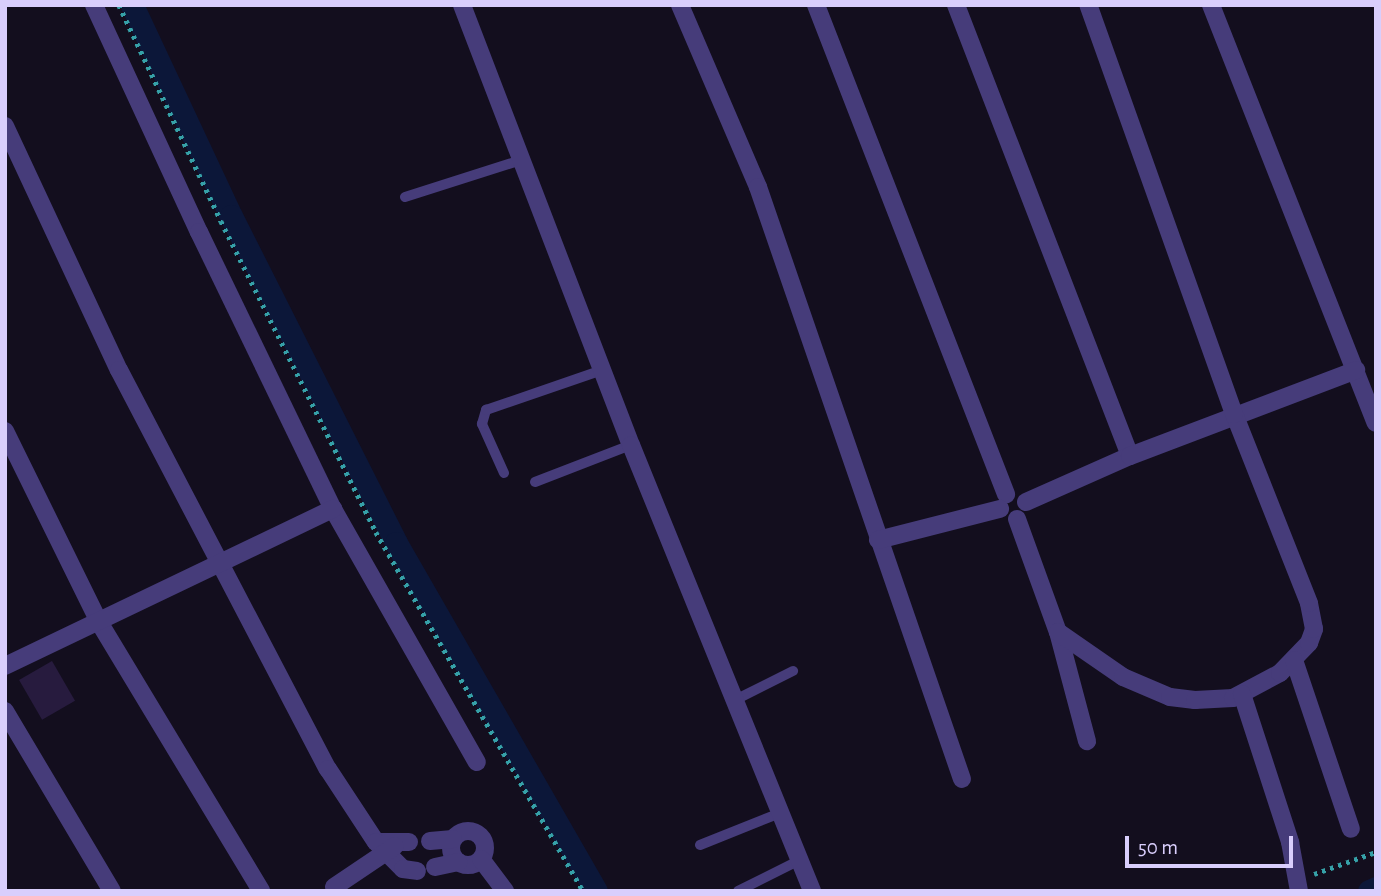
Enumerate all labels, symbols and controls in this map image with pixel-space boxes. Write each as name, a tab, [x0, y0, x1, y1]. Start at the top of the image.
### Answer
scale bar	[1129, 822, 1297, 866]
text: 50 m	[1138, 837, 1178, 858]

